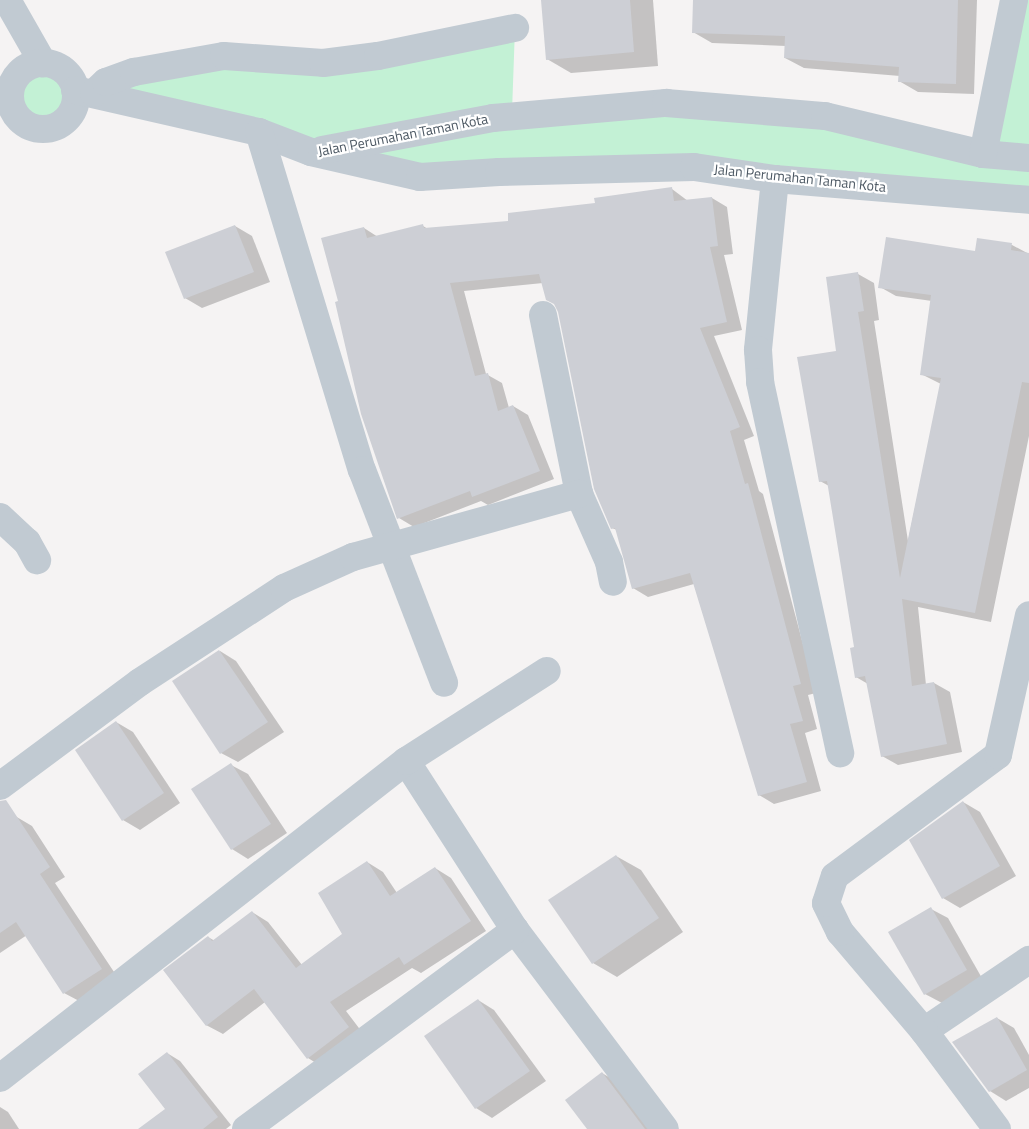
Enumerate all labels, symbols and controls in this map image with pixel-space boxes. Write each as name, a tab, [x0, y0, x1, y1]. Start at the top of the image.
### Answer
street label: Jalan Perumahan Taman Kota	[317, 110, 489, 160]
street label: Jalan Perumahan Taman Kota	[713, 161, 887, 195]

